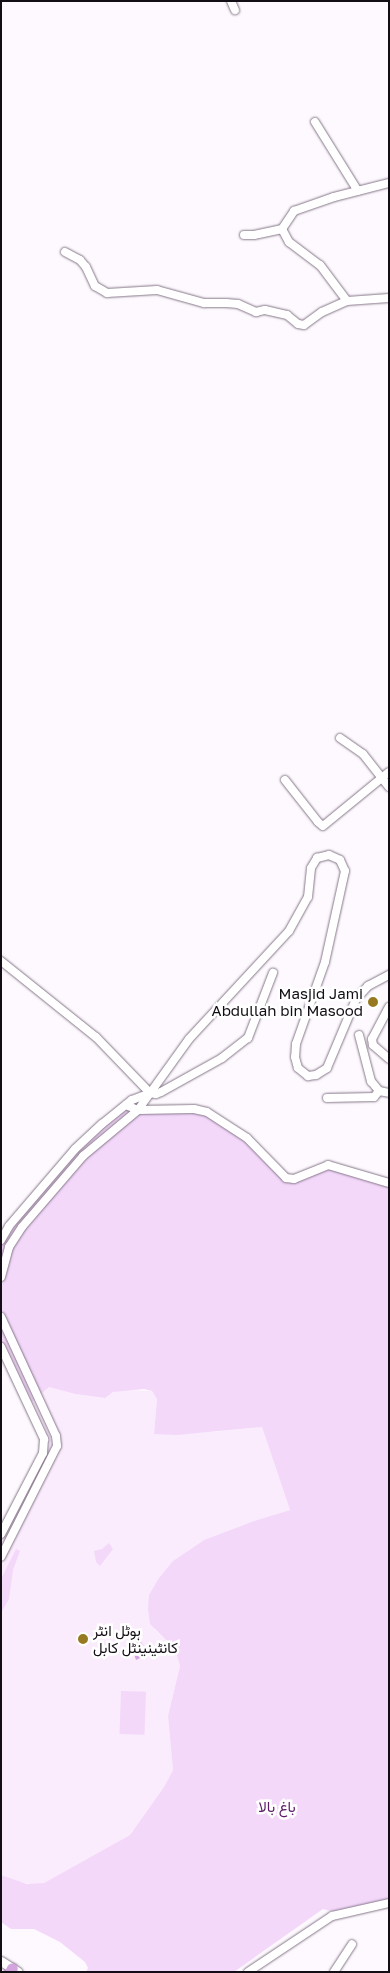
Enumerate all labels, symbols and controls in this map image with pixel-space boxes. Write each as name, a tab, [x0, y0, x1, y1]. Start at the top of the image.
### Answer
place label: Masjid Jami Abdullah bin Masood	[212, 984, 363, 1019]
marker: Masjid Jami Abdullah bin Masood	[367, 996, 379, 1008]
place label: ہوٹل انٹر کانٹینینٹل کابل	[93, 1621, 178, 1656]
marker: ہوٹل انٹر کانٹینینٹل کابل	[77, 1633, 89, 1645]
park label: باغ بالا	[258, 1798, 296, 1816]

